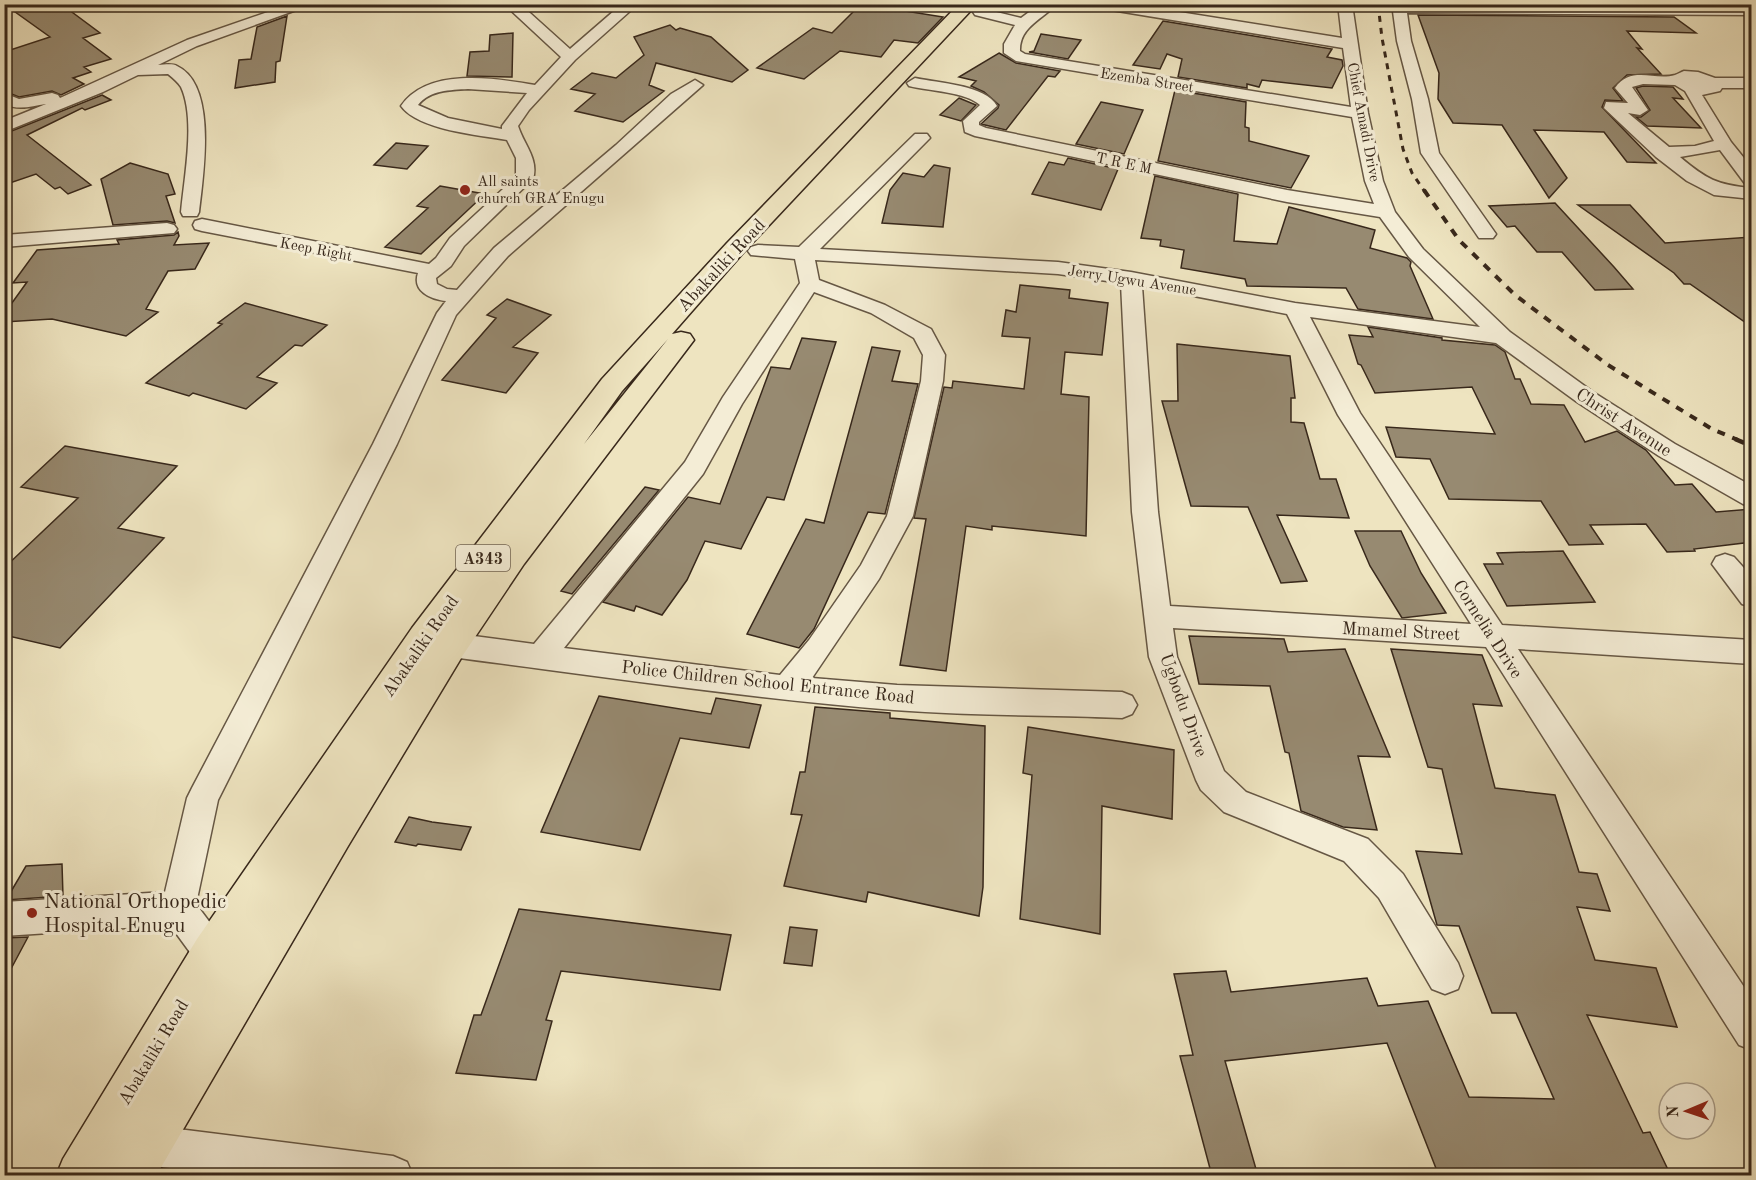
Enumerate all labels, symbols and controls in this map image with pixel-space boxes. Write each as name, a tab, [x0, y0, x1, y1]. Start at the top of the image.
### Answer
street label: Chief Amadi Drive	[1344, 61, 1381, 183]
street label: Ezemba Street	[1099, 67, 1195, 96]
street label: T R E M	[1094, 151, 1153, 178]
place label: All saints church GRA Enugu	[477, 175, 605, 207]
marker: All saints church GRA Enugu	[458, 183, 472, 197]
street label: Abakaliki Road	[675, 216, 769, 315]
street label: Keep Right	[278, 236, 353, 265]
street label: Jerry Ugwu Avenue	[1066, 264, 1197, 299]
street label: Christ Avenue	[1572, 385, 1675, 460]
road number: A343	[456, 545, 510, 571]
street label: Cornelia Drive	[1449, 577, 1526, 682]
street label: Abakaliki Road	[379, 593, 462, 701]
street label: Mmamel Street	[1341, 620, 1461, 644]
street label: Ugbodu Drive	[1156, 651, 1210, 759]
street label: Police Children School Entrance Road	[620, 659, 915, 707]
place label: National Orthopedic Hospital Enugu	[44, 892, 226, 937]
marker: National Orthopedic Hospital Enugu	[25, 906, 39, 920]
street label: Abakaliki Road	[115, 997, 192, 1108]
north arrow	[1657, 1081, 1717, 1141]
text: N	[1666, 1104, 1682, 1118]

